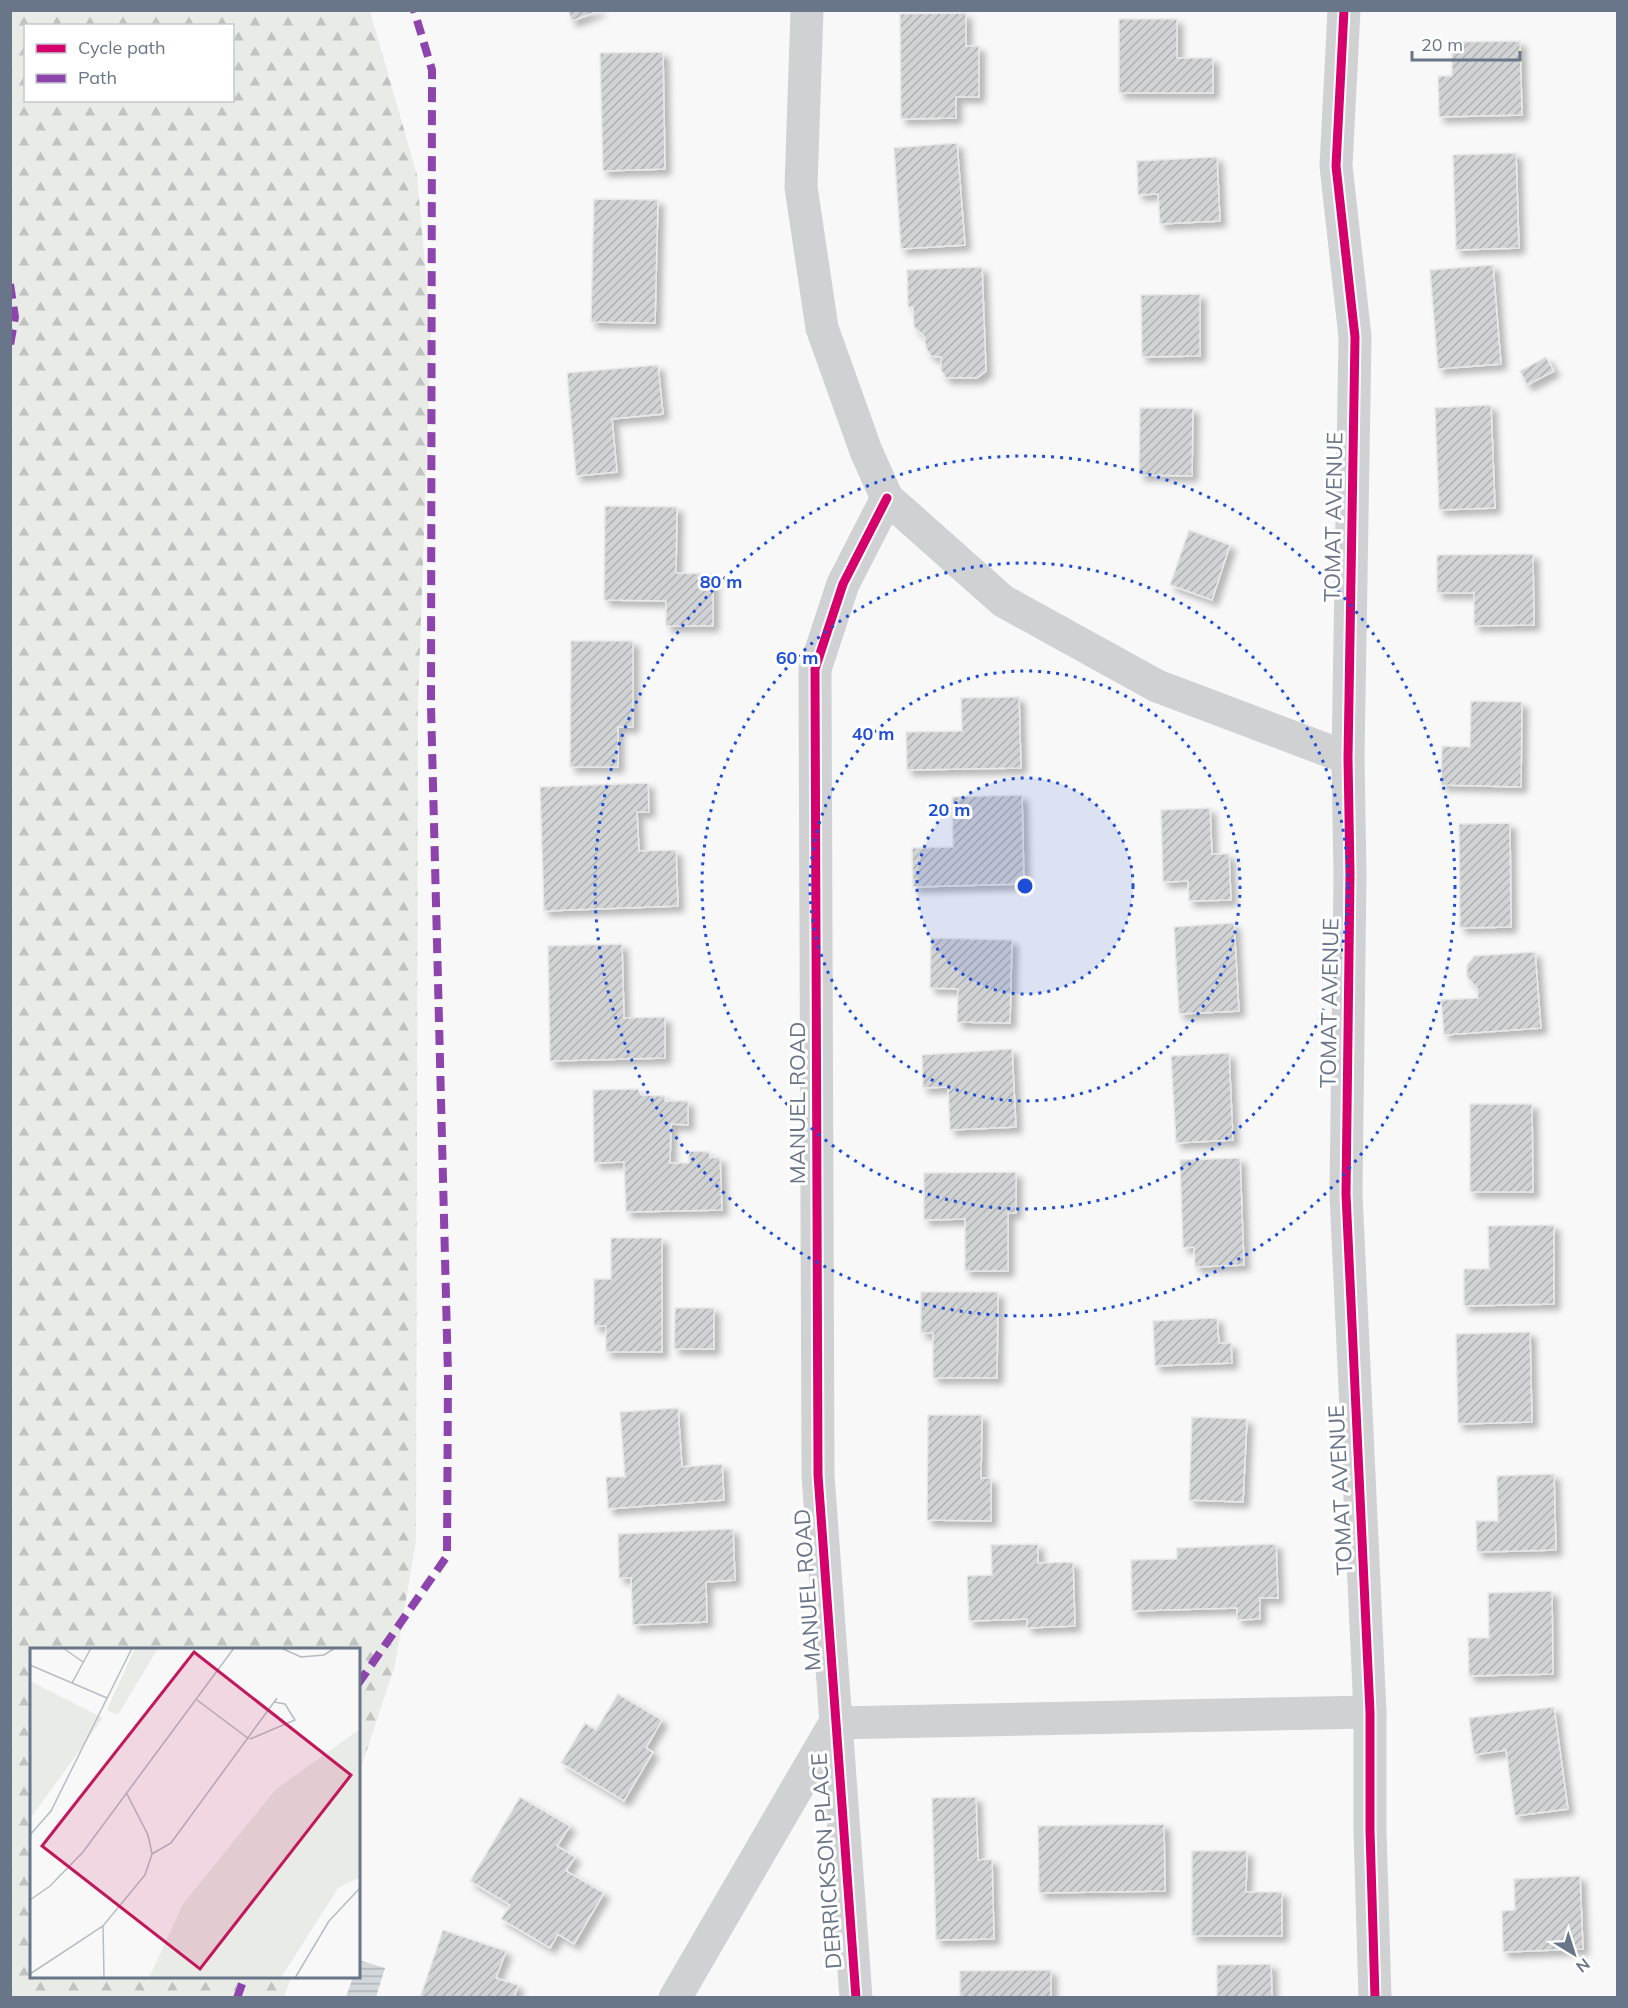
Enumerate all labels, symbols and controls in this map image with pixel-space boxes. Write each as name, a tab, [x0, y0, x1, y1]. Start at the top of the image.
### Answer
legend	[24, 24, 234, 102]
scale bar	[1412, 24, 1520, 62]
text: 20 m	[1421, 33, 1463, 56]
text: Cycle path	[78, 36, 165, 59]
text: Path	[78, 66, 117, 89]
street label: TOMAT AVENUE	[1318, 432, 1348, 602]
text: 80 m	[700, 570, 742, 593]
text: 60 m	[776, 646, 818, 669]
text: 40 m	[852, 722, 894, 745]
text: 20 m	[928, 798, 970, 821]
centre of rings	[1015, 876, 1035, 896]
street label: TOMAT AVENUE	[1314, 918, 1344, 1088]
street label: MANUEL ROAD	[783, 1022, 811, 1184]
street label: TOMAT AVENUE	[1322, 1404, 1358, 1576]
street label: MANUEL ROAD	[787, 1508, 827, 1672]
inset map	[30, 1648, 360, 1978]
street label: DERRICKSON PLACE	[804, 1752, 848, 1970]
north arrow	[1544, 1924, 1604, 1984]
text: N	[1572, 1954, 1594, 1977]

